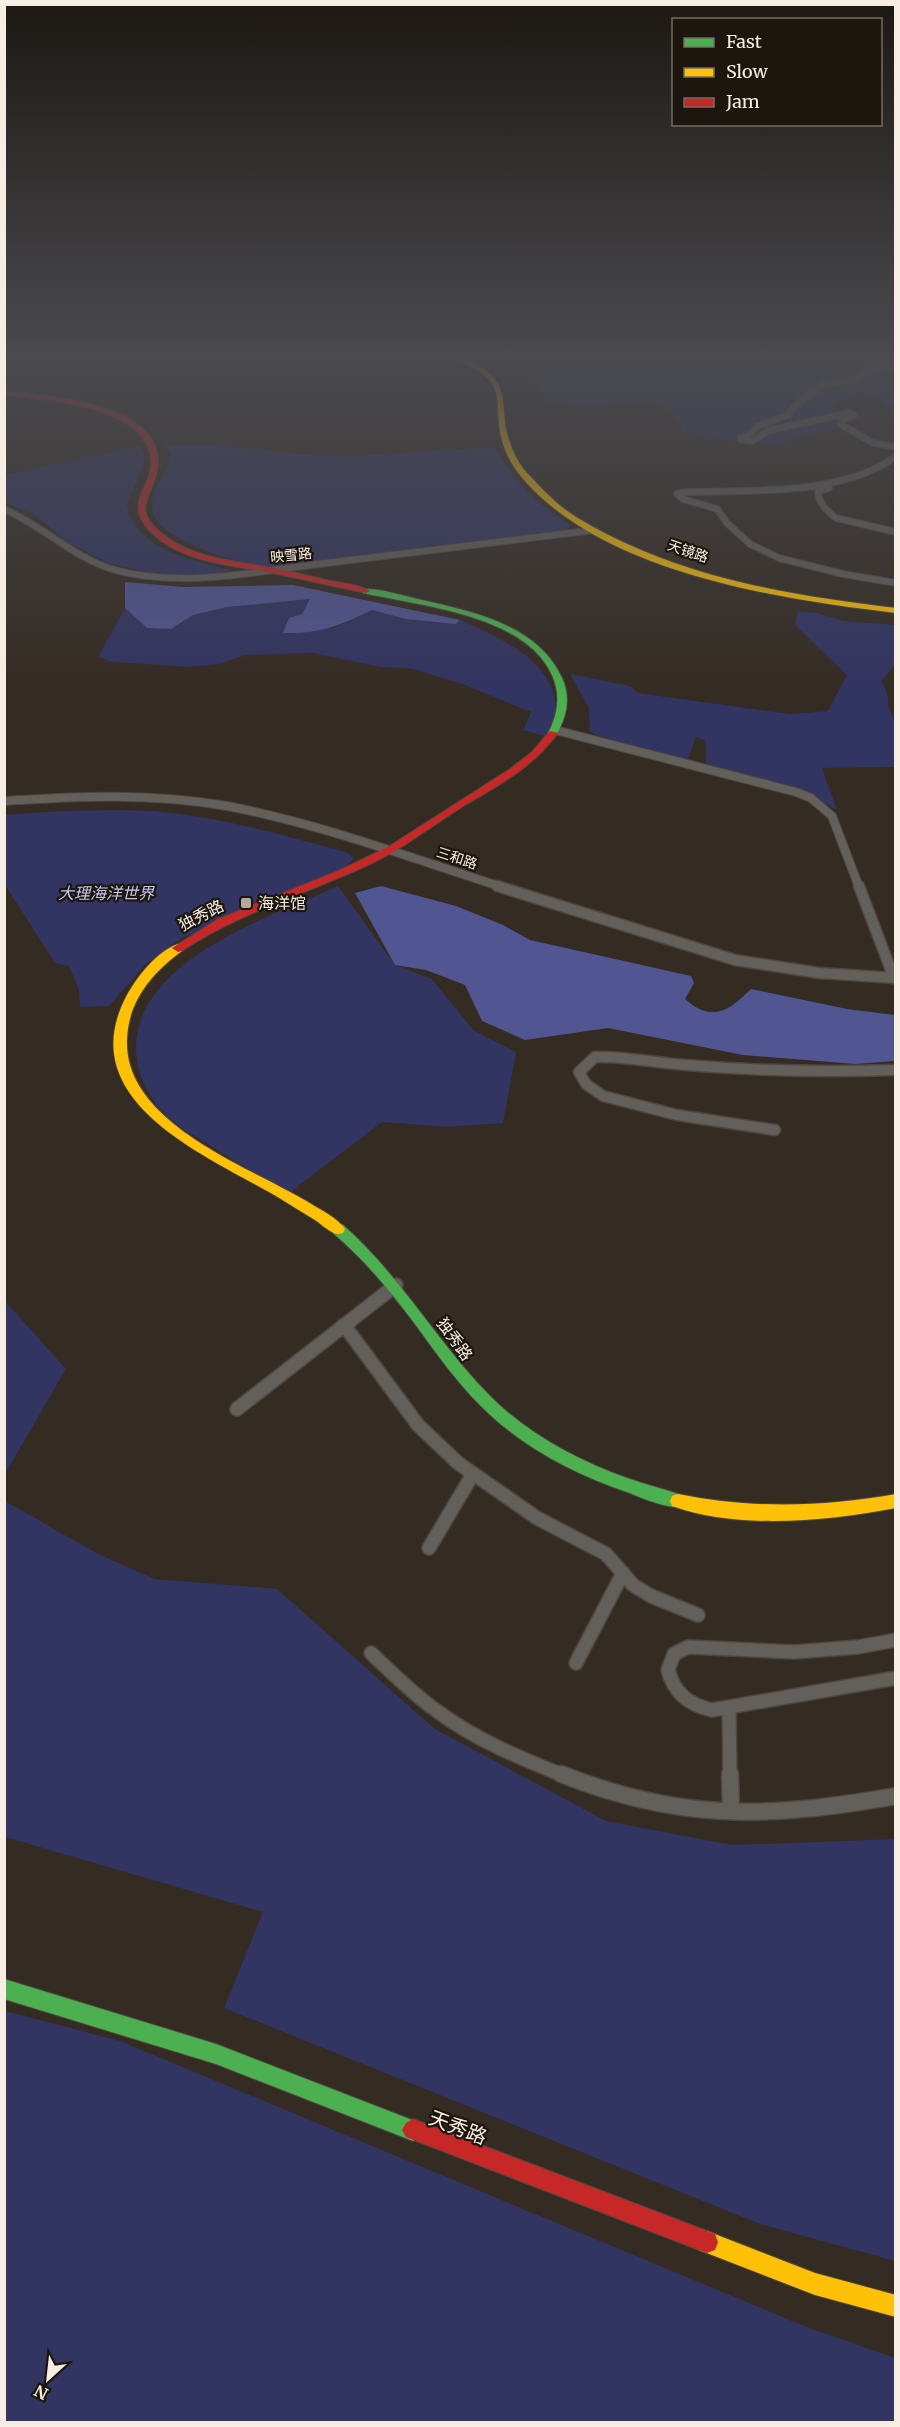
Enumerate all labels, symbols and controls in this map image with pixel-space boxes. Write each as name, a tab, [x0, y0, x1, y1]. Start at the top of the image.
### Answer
legend	[672, 18, 882, 126]
text: Fast	[726, 30, 762, 53]
text: Slow	[726, 60, 769, 83]
text: Jam	[725, 90, 760, 113]
street label: 天镜路	[665, 536, 711, 566]
street label: 映雪路	[269, 544, 313, 566]
street label: 三和路	[434, 843, 480, 873]
park label: 大理海洋世界	[58, 883, 155, 903]
place label: 海洋馆	[258, 893, 306, 913]
street label: 独秀路	[175, 895, 227, 935]
marker: 海洋馆	[239, 896, 253, 910]
street label: 独秀路	[433, 1314, 477, 1364]
street label: 天秀路	[426, 2105, 490, 2149]
north arrow	[18, 2349, 78, 2409]
text: N	[31, 2380, 51, 2404]

